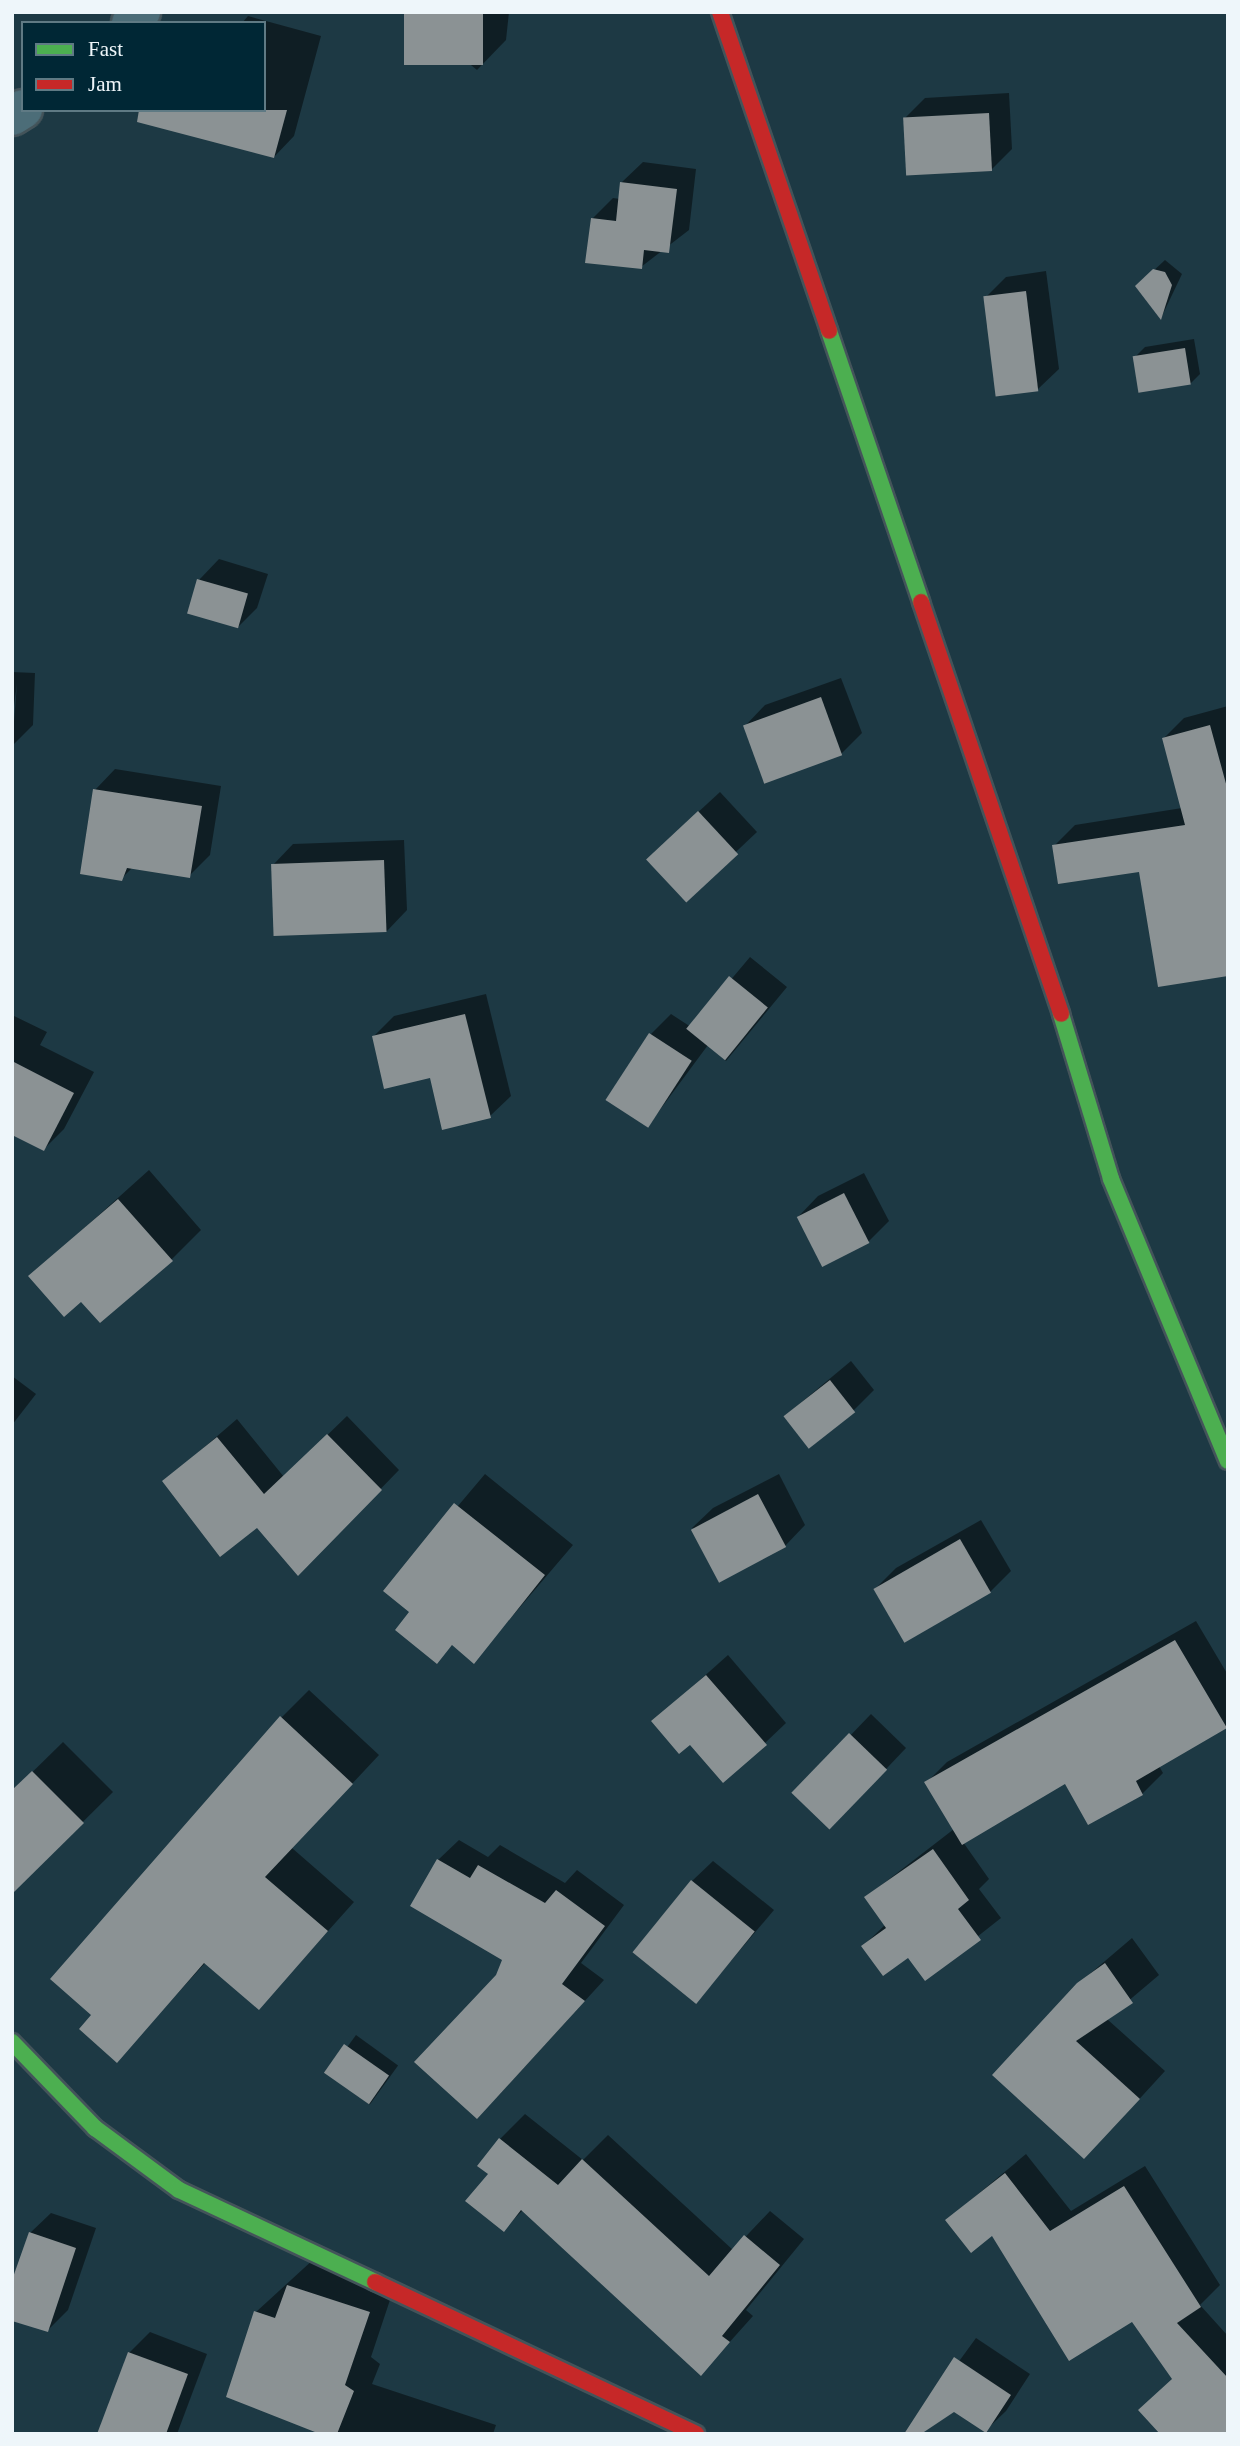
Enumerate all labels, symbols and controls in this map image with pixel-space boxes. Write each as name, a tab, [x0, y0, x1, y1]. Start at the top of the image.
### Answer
legend	[21, 21, 266, 112]
text: Fast	[88, 37, 123, 61]
text: Jam	[88, 72, 122, 96]

